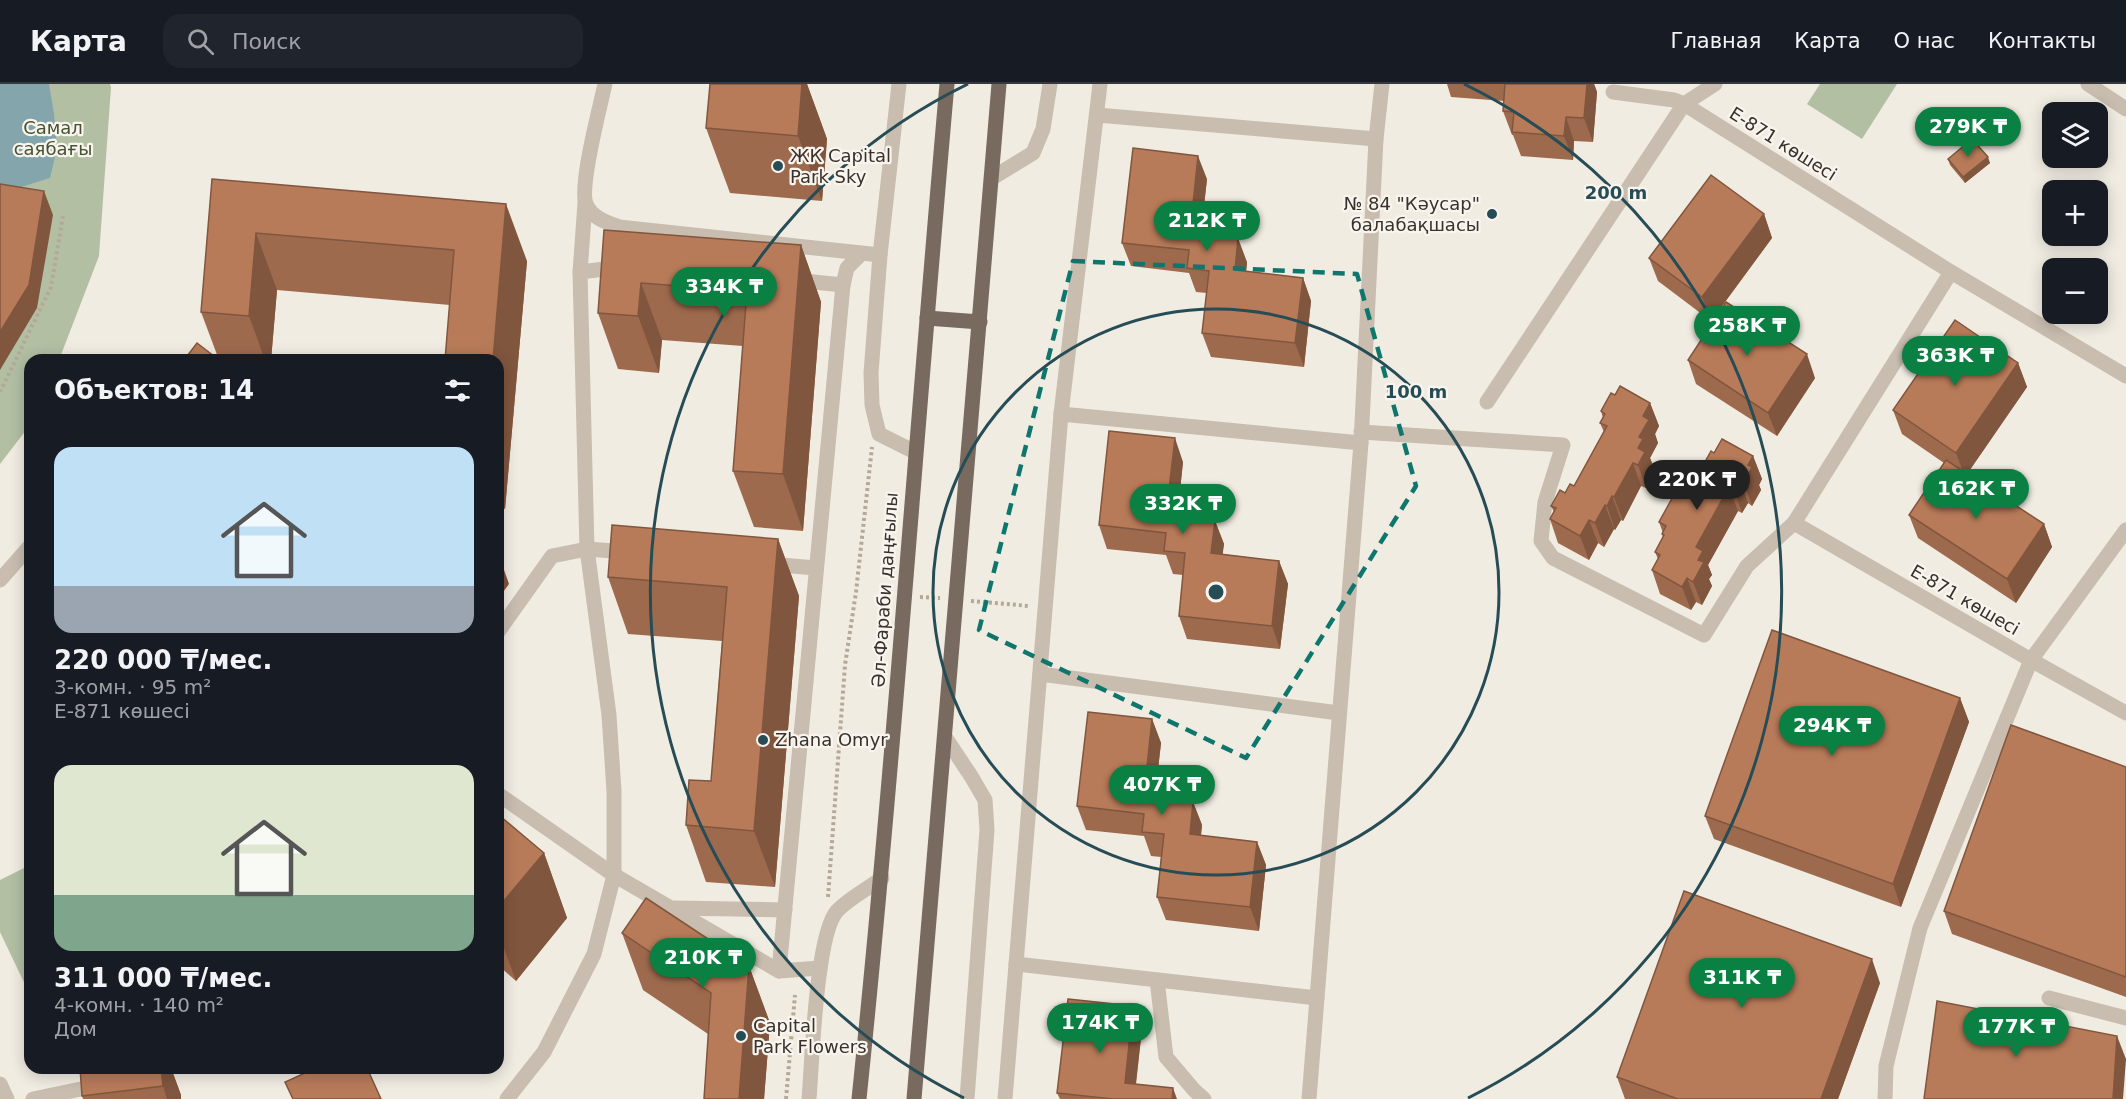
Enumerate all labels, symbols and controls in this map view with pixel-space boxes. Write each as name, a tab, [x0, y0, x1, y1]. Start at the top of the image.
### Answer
search box	[163, 14, 583, 68]
text: Карта	[30, 25, 127, 58]
icon: search	[184, 25, 217, 58]
text: Поиск	[232, 29, 302, 54]
text: Главная	[1671, 29, 1761, 53]
text: Карта	[1794, 29, 1861, 53]
text: О нас	[1894, 29, 1955, 53]
text: Контакты	[1988, 29, 2096, 53]
street label: Е-871 көшесі	[1726, 102, 1841, 185]
map controls	[2042, 102, 2108, 324]
button: layers	[2042, 102, 2108, 168]
pin: 279K ₸	[1919, 107, 2017, 158]
text: 279K ₸	[1929, 114, 2007, 138]
park label: Самал саябағы	[14, 117, 92, 159]
place label: ЖК Capital Park Sky	[790, 145, 891, 187]
marker: ЖК Capital Park Sky	[771, 159, 785, 173]
button: +	[2042, 180, 2108, 246]
text: 200 m	[1585, 182, 1647, 203]
place label: № 84 "Кәусар" балабақшасы	[1344, 193, 1480, 235]
pin: 212K ₸	[1158, 201, 1256, 252]
marker: № 84 "Кәусар" балабақшасы	[1485, 207, 1499, 221]
text: 212K ₸	[1168, 208, 1246, 232]
button: −	[2042, 258, 2108, 324]
pin: 334K ₸	[675, 267, 773, 318]
text: 334K ₸	[685, 274, 763, 298]
pin: 258K ₸	[1698, 306, 1796, 357]
text: 258K ₸	[1708, 313, 1786, 337]
pin: 363K ₸	[1906, 336, 2004, 387]
text: 363K ₸	[1916, 343, 1994, 367]
icon: filters	[441, 374, 474, 407]
text: Объектов: 14	[54, 375, 254, 405]
text: 100 m	[1385, 381, 1447, 402]
pin: 220K ₸	[1648, 460, 1746, 511]
text: 220K ₸	[1658, 467, 1736, 491]
pin: 162K ₸	[1927, 469, 2025, 520]
text: 162K ₸	[1937, 476, 2015, 500]
pin: 332K ₸	[1134, 484, 1232, 535]
icon: home	[210, 486, 318, 594]
text: 332K ₸	[1144, 491, 1222, 515]
street label: Әл-Фараби даңғылы	[867, 492, 902, 688]
street label: Е-871 көшесі	[1907, 560, 2023, 639]
centre of rings	[1206, 582, 1226, 602]
text: 220 000 ₸/мес.	[54, 645, 272, 675]
text: 3-комн. · 95 m²	[54, 675, 211, 699]
text: Е-871 көшесі	[54, 699, 190, 723]
pin: 294K ₸	[1783, 706, 1881, 757]
text: 294K ₸	[1793, 713, 1871, 737]
place label: Zhana Omyr	[775, 729, 888, 750]
marker: Zhana Omyr	[756, 733, 770, 747]
pin: 407K ₸	[1113, 765, 1211, 816]
text: 407K ₸	[1123, 772, 1201, 796]
icon: home	[210, 804, 318, 912]
pin: 210K ₸	[654, 938, 752, 989]
text: 210K ₸	[664, 945, 742, 969]
pin: 311K ₸	[1693, 958, 1791, 1009]
text: 311 000 ₸/мес.	[54, 963, 272, 993]
text: 311K ₸	[1703, 965, 1781, 989]
text: 4-комн. · 140 m²	[54, 993, 224, 1017]
pin: 174K ₸	[1051, 1003, 1149, 1054]
pin: 177K ₸	[1967, 1007, 2065, 1058]
text: 174K ₸	[1061, 1010, 1139, 1034]
text: 177K ₸	[1977, 1014, 2055, 1038]
place label: Capital Park Flowers	[753, 1015, 867, 1057]
text: Дом	[54, 1017, 97, 1041]
marker: Capital Park Flowers	[734, 1029, 748, 1043]

